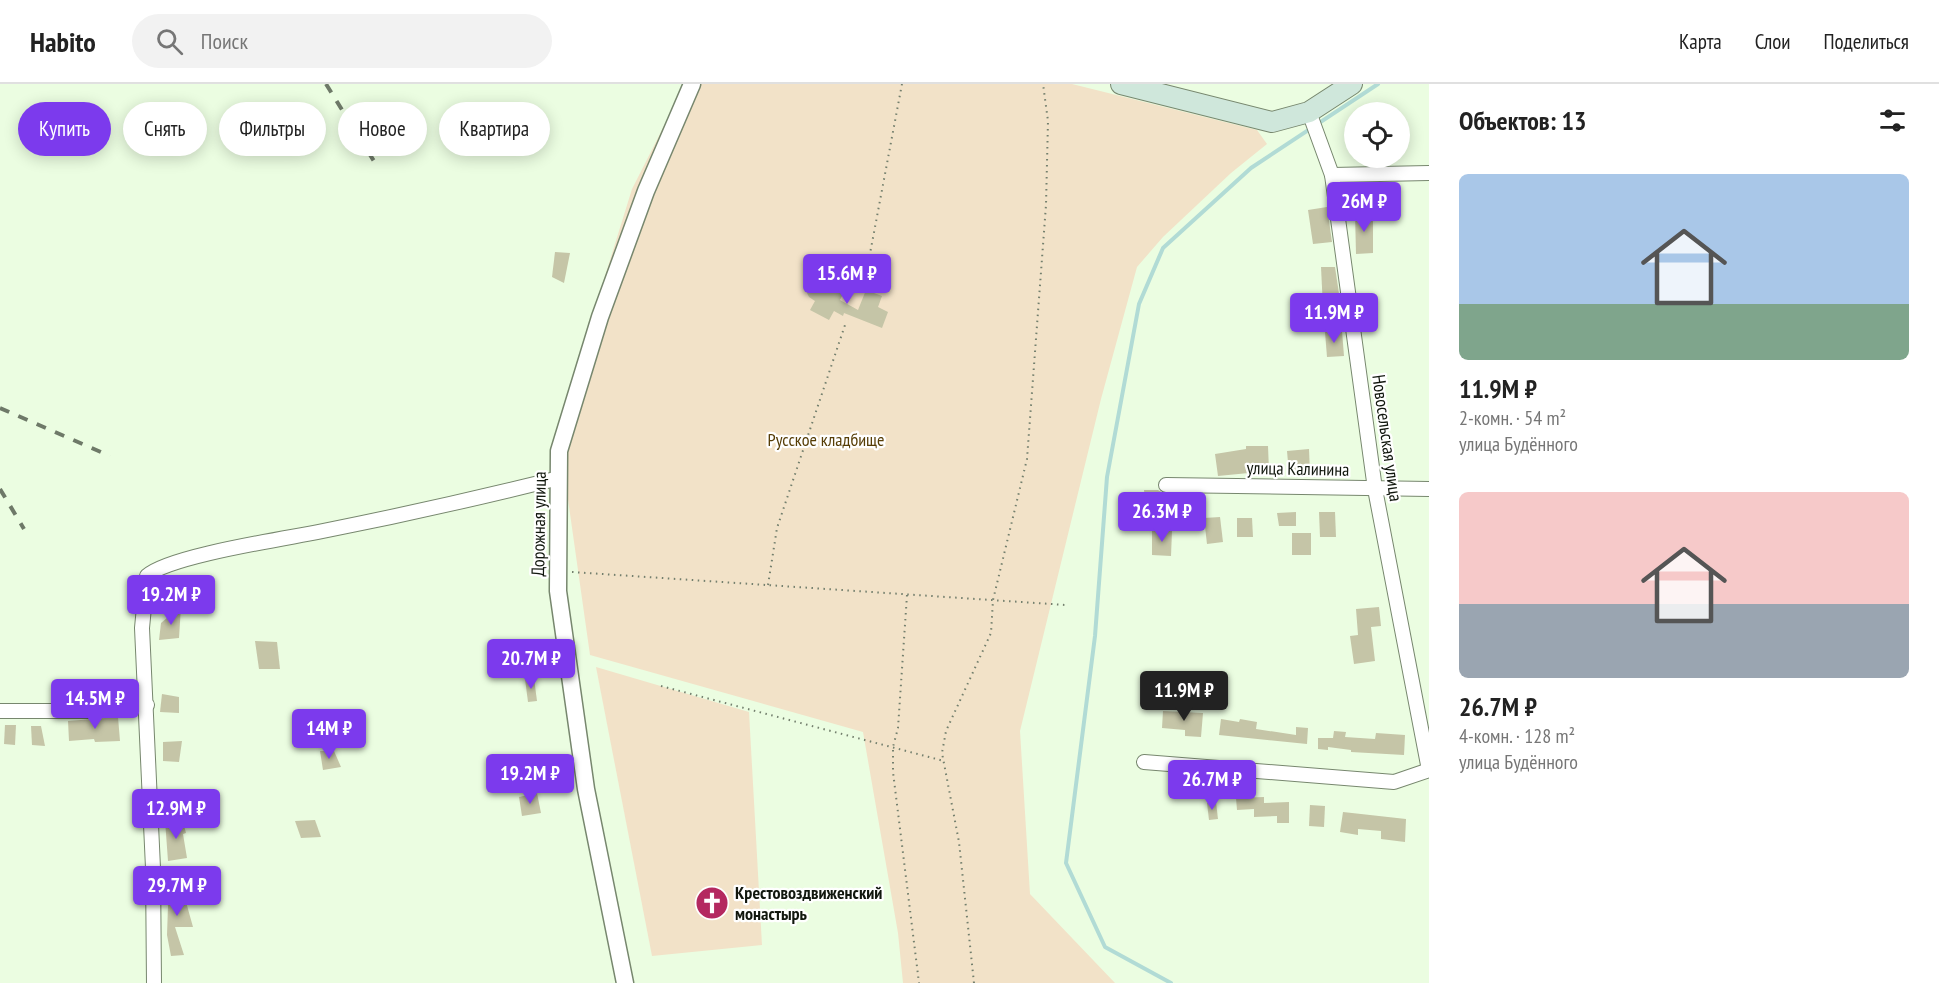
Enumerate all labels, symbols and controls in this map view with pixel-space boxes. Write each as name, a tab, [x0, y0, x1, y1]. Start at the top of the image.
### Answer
search box	[132, 14, 552, 68]
text: Habito	[30, 23, 96, 60]
icon: search	[153, 25, 186, 58]
text: Поиск	[201, 27, 248, 55]
text: Карта	[1679, 28, 1722, 55]
text: Слои	[1755, 28, 1790, 55]
text: Поделиться	[1823, 28, 1909, 55]
chip: Купить	[18, 102, 111, 156]
chip: Снять	[123, 102, 207, 156]
chip: Фильтры	[219, 102, 326, 156]
chip: Новое	[338, 102, 427, 156]
chip: Квартира	[439, 102, 550, 156]
map controls	[1344, 102, 1410, 168]
button: locate	[1344, 102, 1410, 168]
text: Объектов: 13	[1459, 104, 1586, 137]
icon: filters	[1876, 104, 1909, 137]
pin: 26M ₽	[1322, 182, 1406, 233]
text: 26M ₽	[1341, 188, 1387, 214]
icon: home	[1630, 213, 1738, 321]
pin: 15.6M ₽	[792, 254, 902, 305]
text: 15.6M ₽	[817, 260, 877, 286]
pin: 11.9M ₽	[1279, 293, 1389, 344]
text: 11.9M ₽	[1304, 299, 1364, 325]
text: 11.9M ₽	[1459, 372, 1537, 405]
street label: Новосельская улица	[1367, 373, 1408, 503]
text: 2-комн. · 54 m²	[1459, 405, 1566, 431]
park label: Русское кладбище	[768, 428, 884, 451]
text: улица Будённого	[1459, 431, 1578, 457]
street label: улица Калинина	[1246, 456, 1350, 481]
street label: Дорожная улица	[526, 471, 551, 577]
pin: 26.3M ₽	[1107, 492, 1217, 543]
text: 26.3M ₽	[1132, 498, 1192, 524]
icon: home	[1630, 531, 1738, 639]
pin: 19.2M ₽	[116, 575, 226, 626]
text: 19.2M ₽	[141, 581, 201, 607]
pin: 20.7M ₽	[476, 639, 586, 690]
text: 20.7M ₽	[501, 645, 561, 671]
pin: 11.9M ₽	[1129, 671, 1239, 722]
text: 11.9M ₽	[1154, 677, 1214, 703]
pin: 14.5M ₽	[40, 679, 150, 730]
text: 14.5M ₽	[65, 685, 125, 711]
text: 26.7M ₽	[1459, 690, 1537, 723]
pin: 14M ₽	[287, 709, 371, 760]
text: 14M ₽	[306, 715, 352, 741]
text: 4-комн. · 128 m²	[1459, 723, 1575, 749]
text: улица Будённого	[1459, 749, 1578, 775]
pin: 19.2M ₽	[475, 754, 585, 805]
text: 19.2M ₽	[500, 760, 560, 786]
pin: 26.7M ₽	[1157, 760, 1267, 811]
text: 26.7M ₽	[1182, 766, 1242, 792]
pin: 12.9M ₽	[121, 789, 231, 840]
text: 12.9M ₽	[146, 795, 206, 821]
pin: 29.7M ₽	[122, 866, 232, 917]
text: 29.7M ₽	[147, 872, 207, 898]
place label: Крестовоздвиженский монастырь	[735, 881, 882, 925]
church icon: Крестовоздвиженский монастырь	[694, 885, 730, 921]

